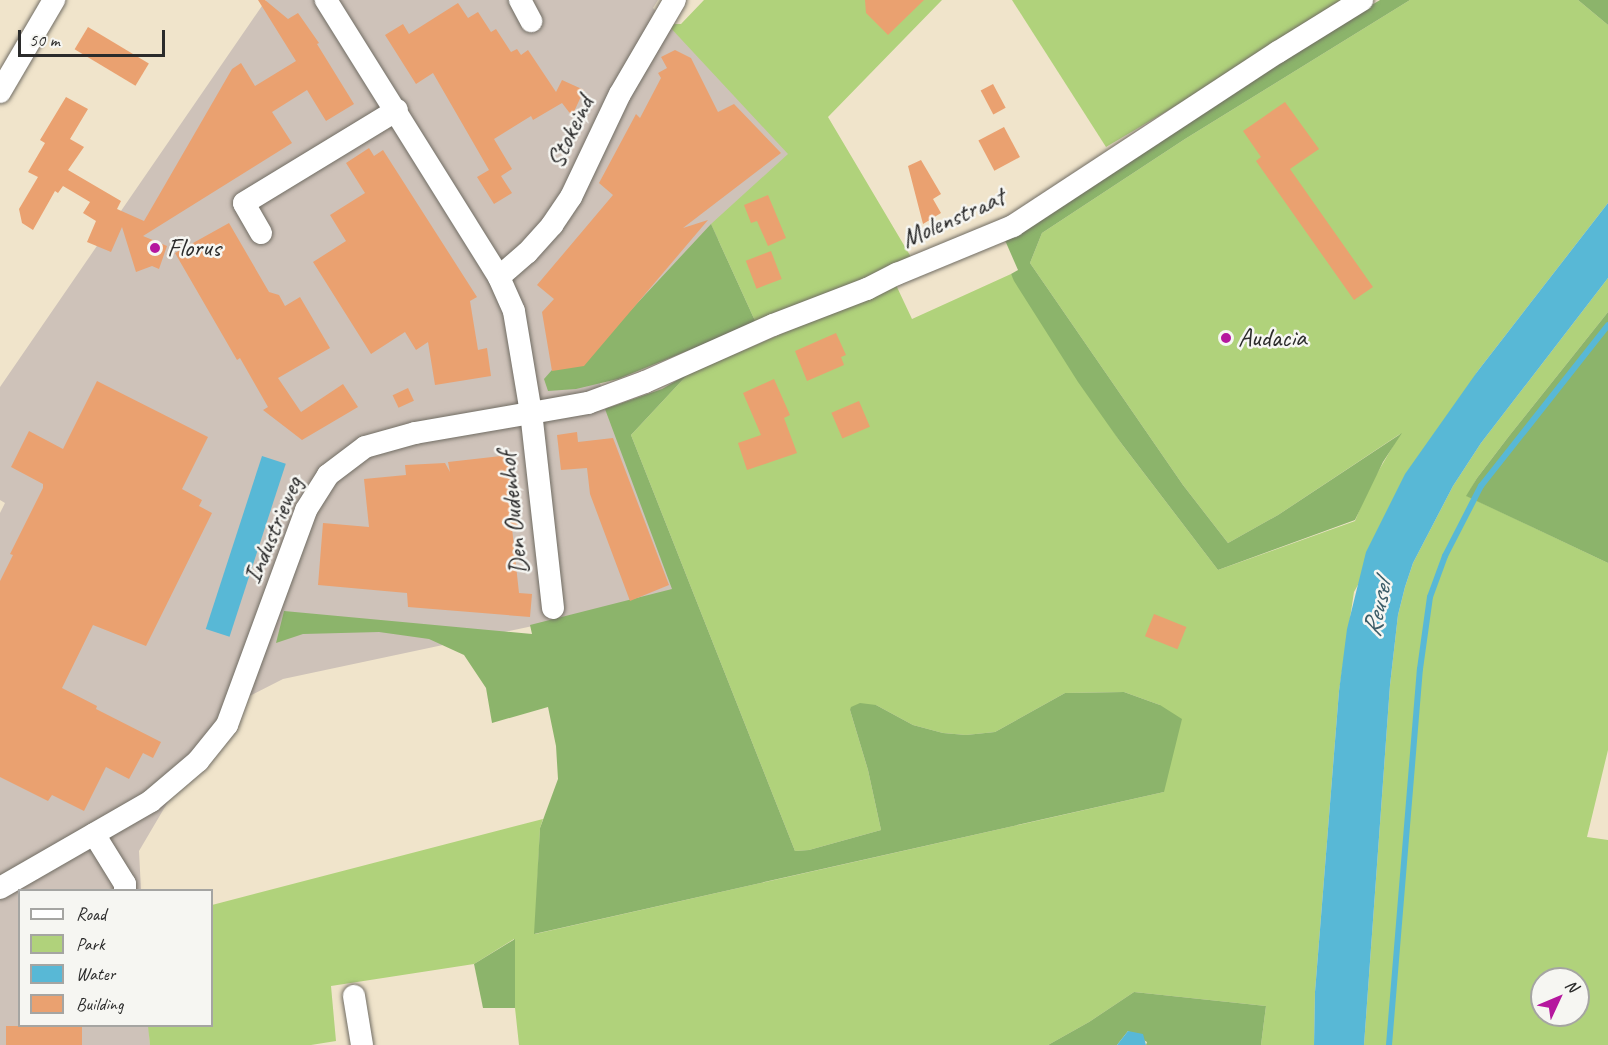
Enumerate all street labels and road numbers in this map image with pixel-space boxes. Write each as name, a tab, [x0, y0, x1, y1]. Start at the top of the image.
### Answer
street label: Stokeind	[539, 91, 601, 173]
street label: Molenstraat	[896, 181, 1010, 255]
street label: Den Oudenhof	[491, 450, 535, 576]
street label: Industrieweg	[237, 472, 309, 588]

